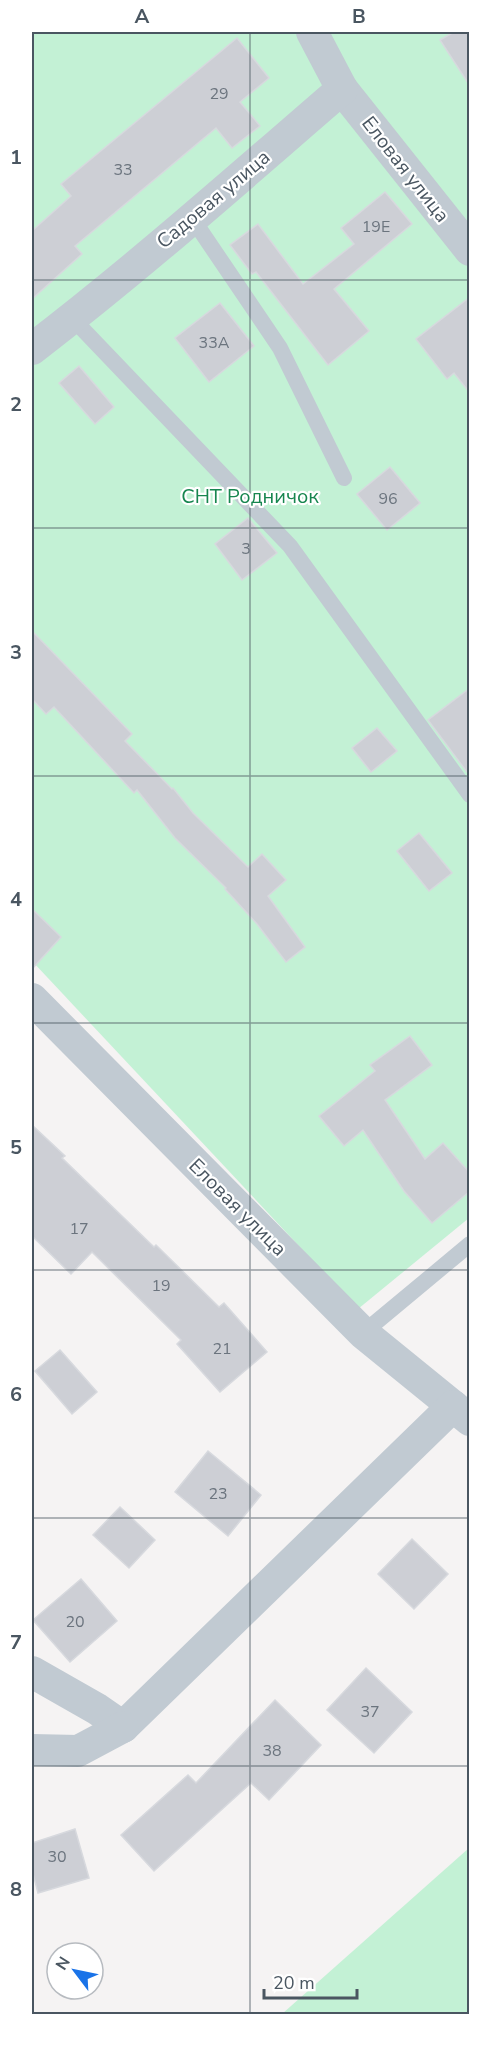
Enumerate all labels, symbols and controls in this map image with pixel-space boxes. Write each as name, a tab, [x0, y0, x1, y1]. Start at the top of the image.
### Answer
text: A	[135, 3, 150, 30]
text: B	[352, 3, 366, 30]
house number: 29	[209, 83, 229, 105]
street label: Еловая улица	[356, 111, 456, 228]
text: 1	[10, 144, 22, 171]
street label: Садовая улица	[151, 144, 276, 255]
house number: 33	[113, 159, 133, 181]
house number: 19Е	[362, 216, 390, 238]
house number: 33А	[199, 332, 230, 354]
text: 2	[10, 391, 22, 418]
park label: СНТ Родничок	[181, 483, 319, 510]
house number: 96	[378, 488, 398, 510]
house number: 3	[241, 538, 251, 560]
text: 3	[10, 639, 22, 666]
text: 4	[10, 886, 22, 913]
text: 5	[10, 1134, 22, 1161]
street label: Еловая улица	[183, 1153, 292, 1262]
house number: 17	[69, 1218, 89, 1240]
house number: 19	[151, 1275, 171, 1297]
house number: 21	[212, 1338, 232, 1360]
text: 6	[10, 1381, 22, 1408]
house number: 23	[208, 1483, 228, 1505]
house number: 20	[65, 1611, 85, 1633]
text: 7	[10, 1629, 22, 1656]
house number: 37	[360, 1701, 380, 1723]
house number: 38	[262, 1740, 282, 1762]
house number: 30	[47, 1846, 67, 1868]
text: 8	[10, 1876, 22, 1903]
north arrow	[45, 1941, 105, 2001]
text: N	[51, 1953, 76, 1974]
scale bar	[264, 1962, 357, 2000]
text: 20 m	[273, 1971, 315, 1995]

